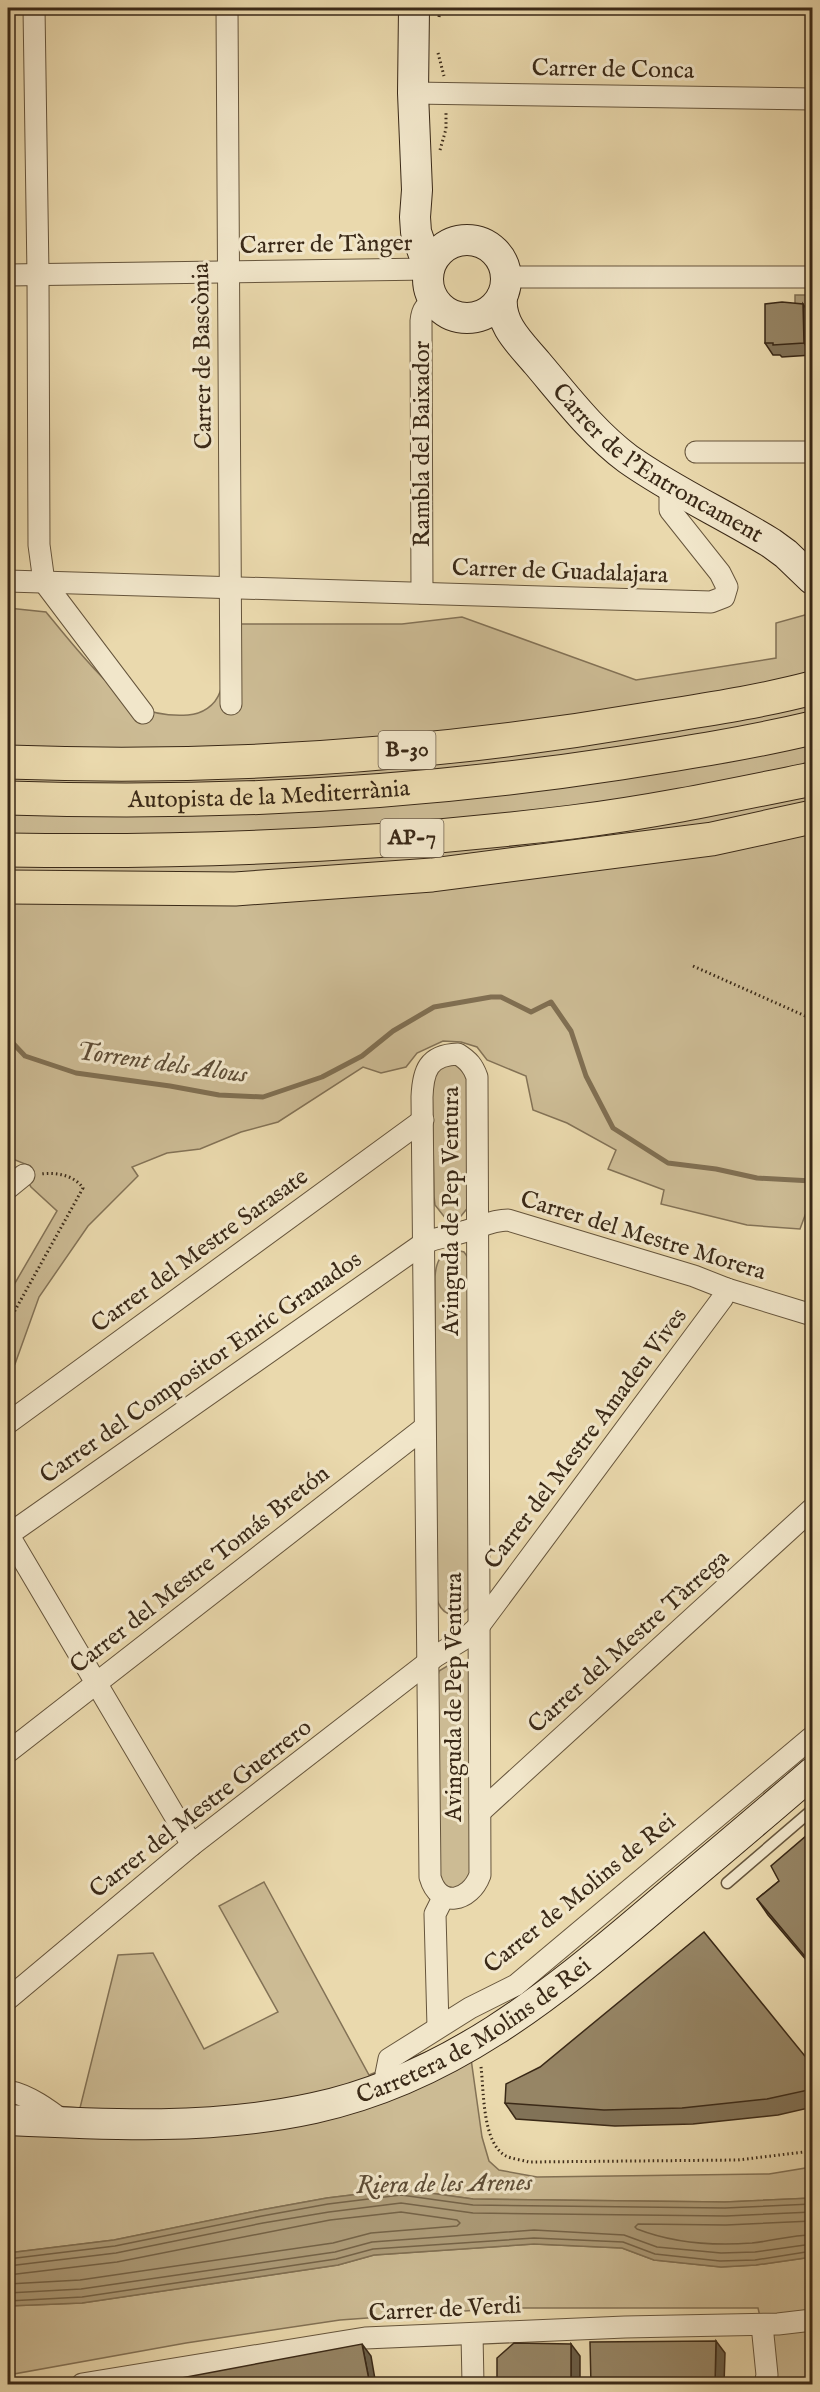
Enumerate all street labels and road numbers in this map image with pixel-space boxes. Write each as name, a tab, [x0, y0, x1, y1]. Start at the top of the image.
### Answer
street label: Carrer de Conca	[531, 53, 695, 87]
street label: Carrer de Tànger	[239, 228, 413, 262]
street label: Carrer de Bascònia	[186, 262, 220, 450]
street label: Rambla del Baixador	[407, 340, 438, 547]
street label: Carrer de l'Entroncament	[545, 377, 769, 550]
street label: Carrer de Guadalajara	[451, 553, 669, 591]
road number: B-30	[378, 731, 436, 769]
street label: Autopista de la Mediterrània	[127, 773, 412, 816]
road number: AP-7	[380, 819, 444, 857]
street label: Avinguda de Pep Ventura	[436, 1086, 467, 1337]
street label: Carrer del Mestre Sarasate	[85, 1162, 315, 1340]
street label: Carrer del Mestre Morera	[516, 1184, 770, 1288]
street label: Carrer del Compositor Enric Granados	[34, 1245, 368, 1491]
street label: Carrer del Mestre Amadeu Vives	[477, 1302, 695, 1576]
street label: Carrer del Mestre Tomás Bretón	[64, 1459, 336, 1681]
street label: Carrer del Mestre Tàrrega	[522, 1543, 737, 1741]
street label: Avinguda de Pep Ventura	[439, 1572, 470, 1823]
street label: Carrer del Mestre Guerrero	[84, 1712, 319, 1906]
street label: Carrer de Molins de Rei	[478, 1807, 682, 1981]
street label: Carretera de Molins de Rei	[352, 1951, 597, 2111]
street label: Carrer de Verdi	[368, 2291, 522, 2329]

